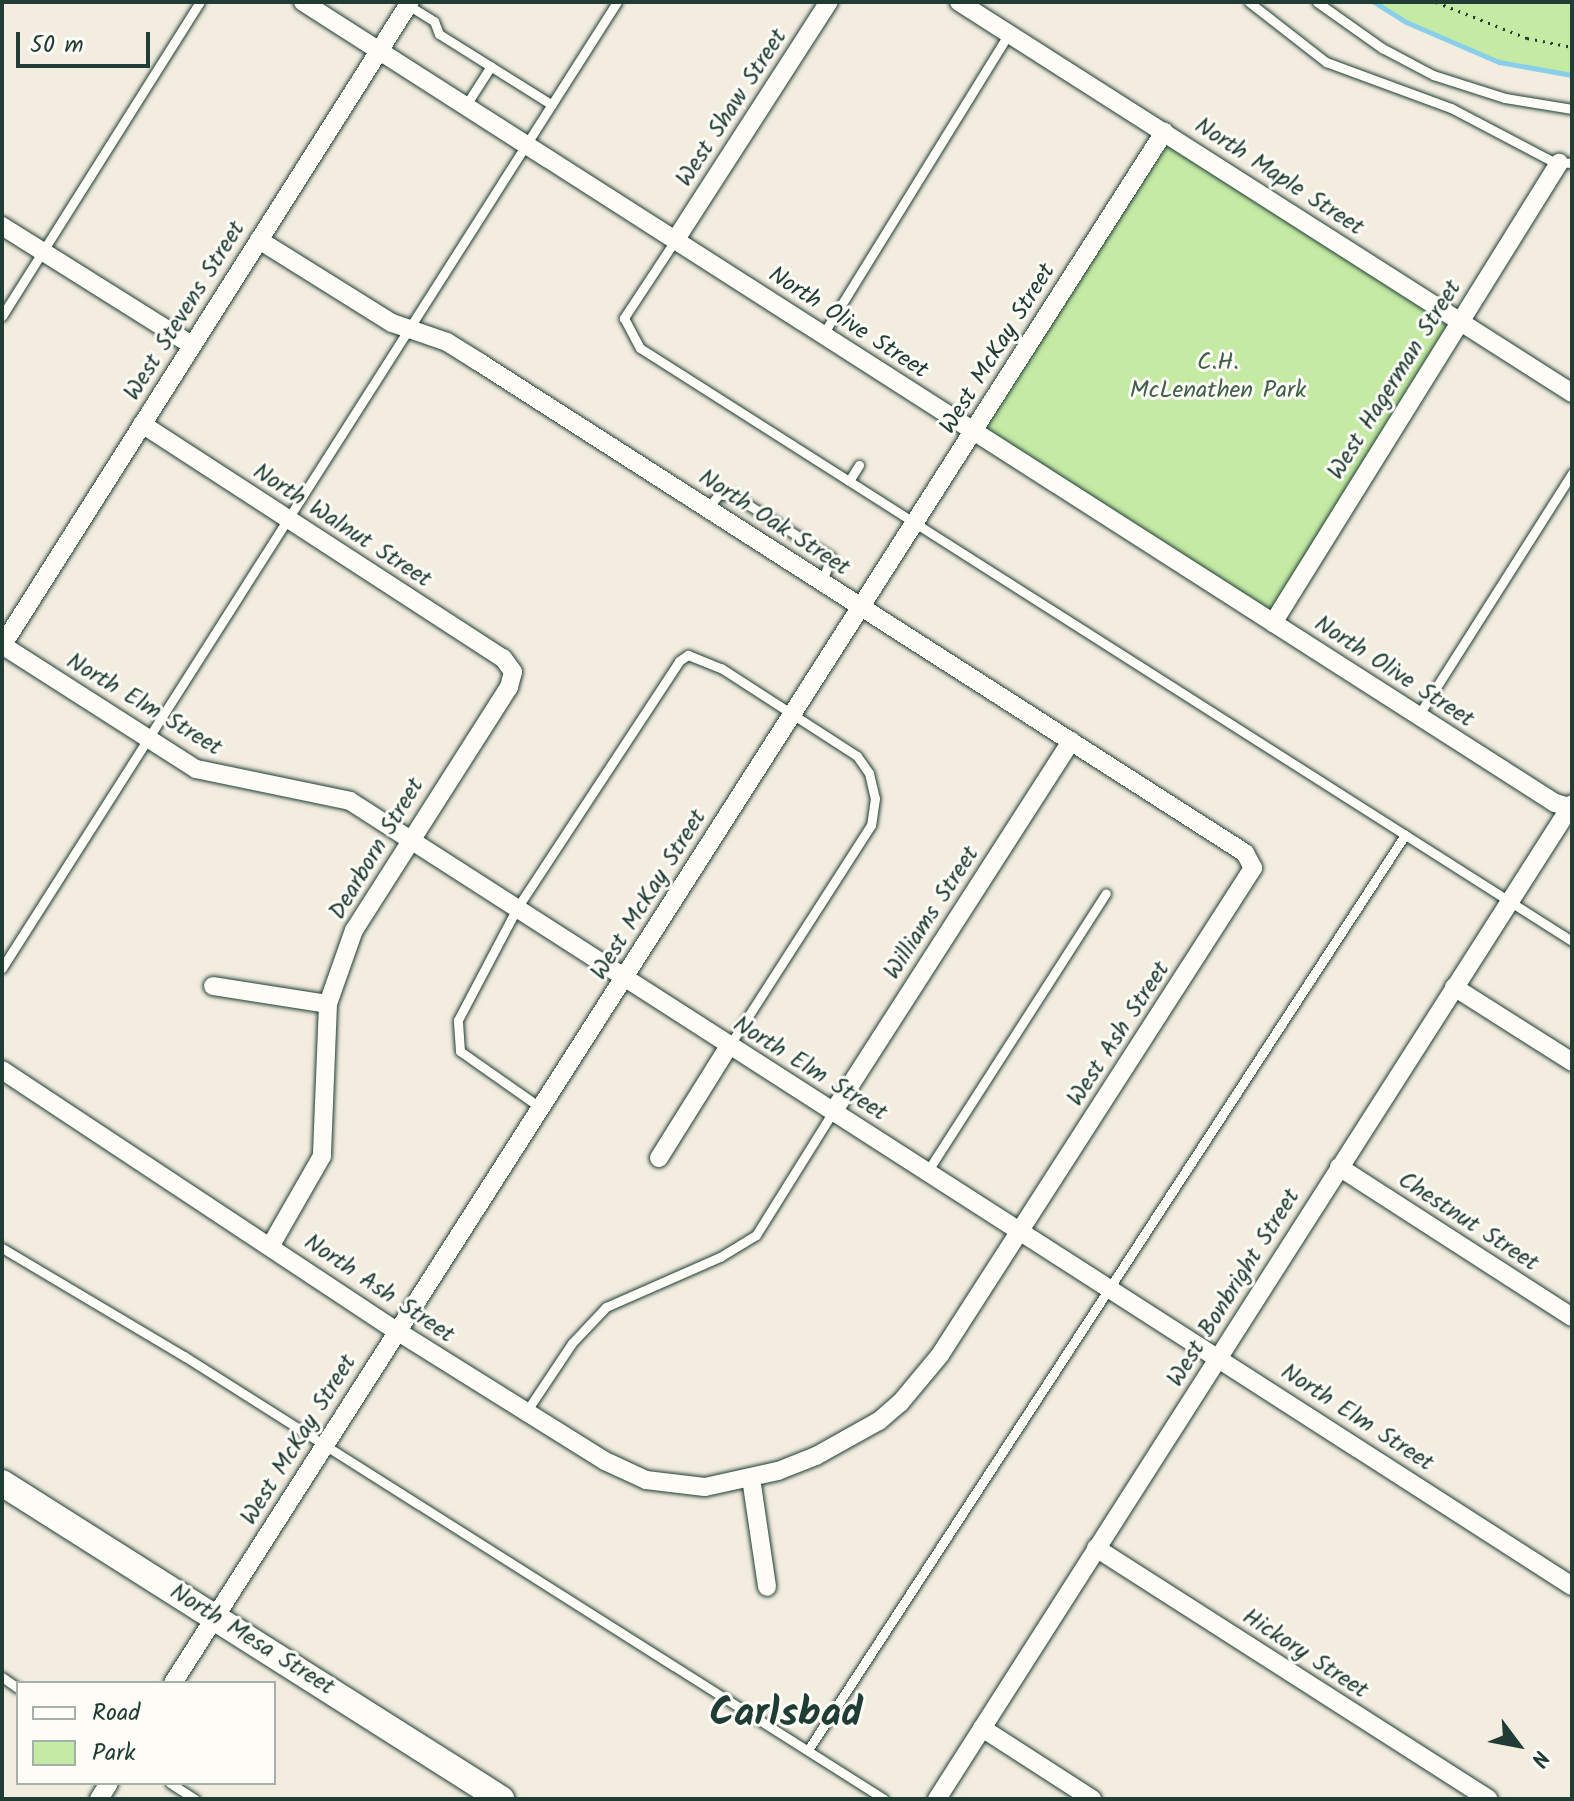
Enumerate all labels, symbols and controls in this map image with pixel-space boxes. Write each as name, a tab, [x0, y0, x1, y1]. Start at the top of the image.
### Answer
scale bar	[20, 16, 154, 66]
street label: West Shaw Street	[670, 24, 794, 192]
text: 50 m	[30, 26, 84, 65]
street label: North Maple Street	[1189, 112, 1369, 242]
street label: West Stevens Street	[118, 216, 252, 406]
street label: West McKay Street	[934, 258, 1062, 440]
street label: North Olive Street	[763, 261, 933, 385]
street label: West Hagerman Street	[1322, 275, 1468, 485]
park label: C.H. McLenathen Park	[1130, 349, 1306, 405]
street label: North Walnut Street	[247, 458, 437, 594]
street label: North Oak Street	[693, 463, 855, 583]
street label: North Olive Street	[1309, 610, 1479, 734]
street label: North Elm Street	[61, 647, 227, 763]
street label: Dearborn Street	[323, 773, 431, 925]
street label: West McKay Street	[585, 804, 713, 986]
street label: Williams Street	[878, 841, 986, 985]
street label: West Ash Street	[1061, 956, 1177, 1112]
street label: North Elm Street	[728, 1010, 892, 1128]
street label: Chestnut Street	[1392, 1166, 1544, 1278]
street label: West Bonbright Street	[1161, 1184, 1307, 1392]
street label: North Ash Street	[298, 1228, 460, 1350]
street label: West McKay Street	[235, 1349, 363, 1531]
street label: North Elm Street	[1275, 1358, 1439, 1478]
street label: North Mesa Street	[164, 1578, 340, 1702]
street label: Hickory Street	[1237, 1603, 1373, 1705]
legend	[16, 1681, 276, 1785]
district label: Carlsbad	[709, 1690, 863, 1738]
text: Road	[92, 1694, 140, 1733]
north arrow	[1478, 1705, 1558, 1785]
text: Park	[92, 1734, 136, 1773]
text: N	[1520, 1743, 1557, 1773]

